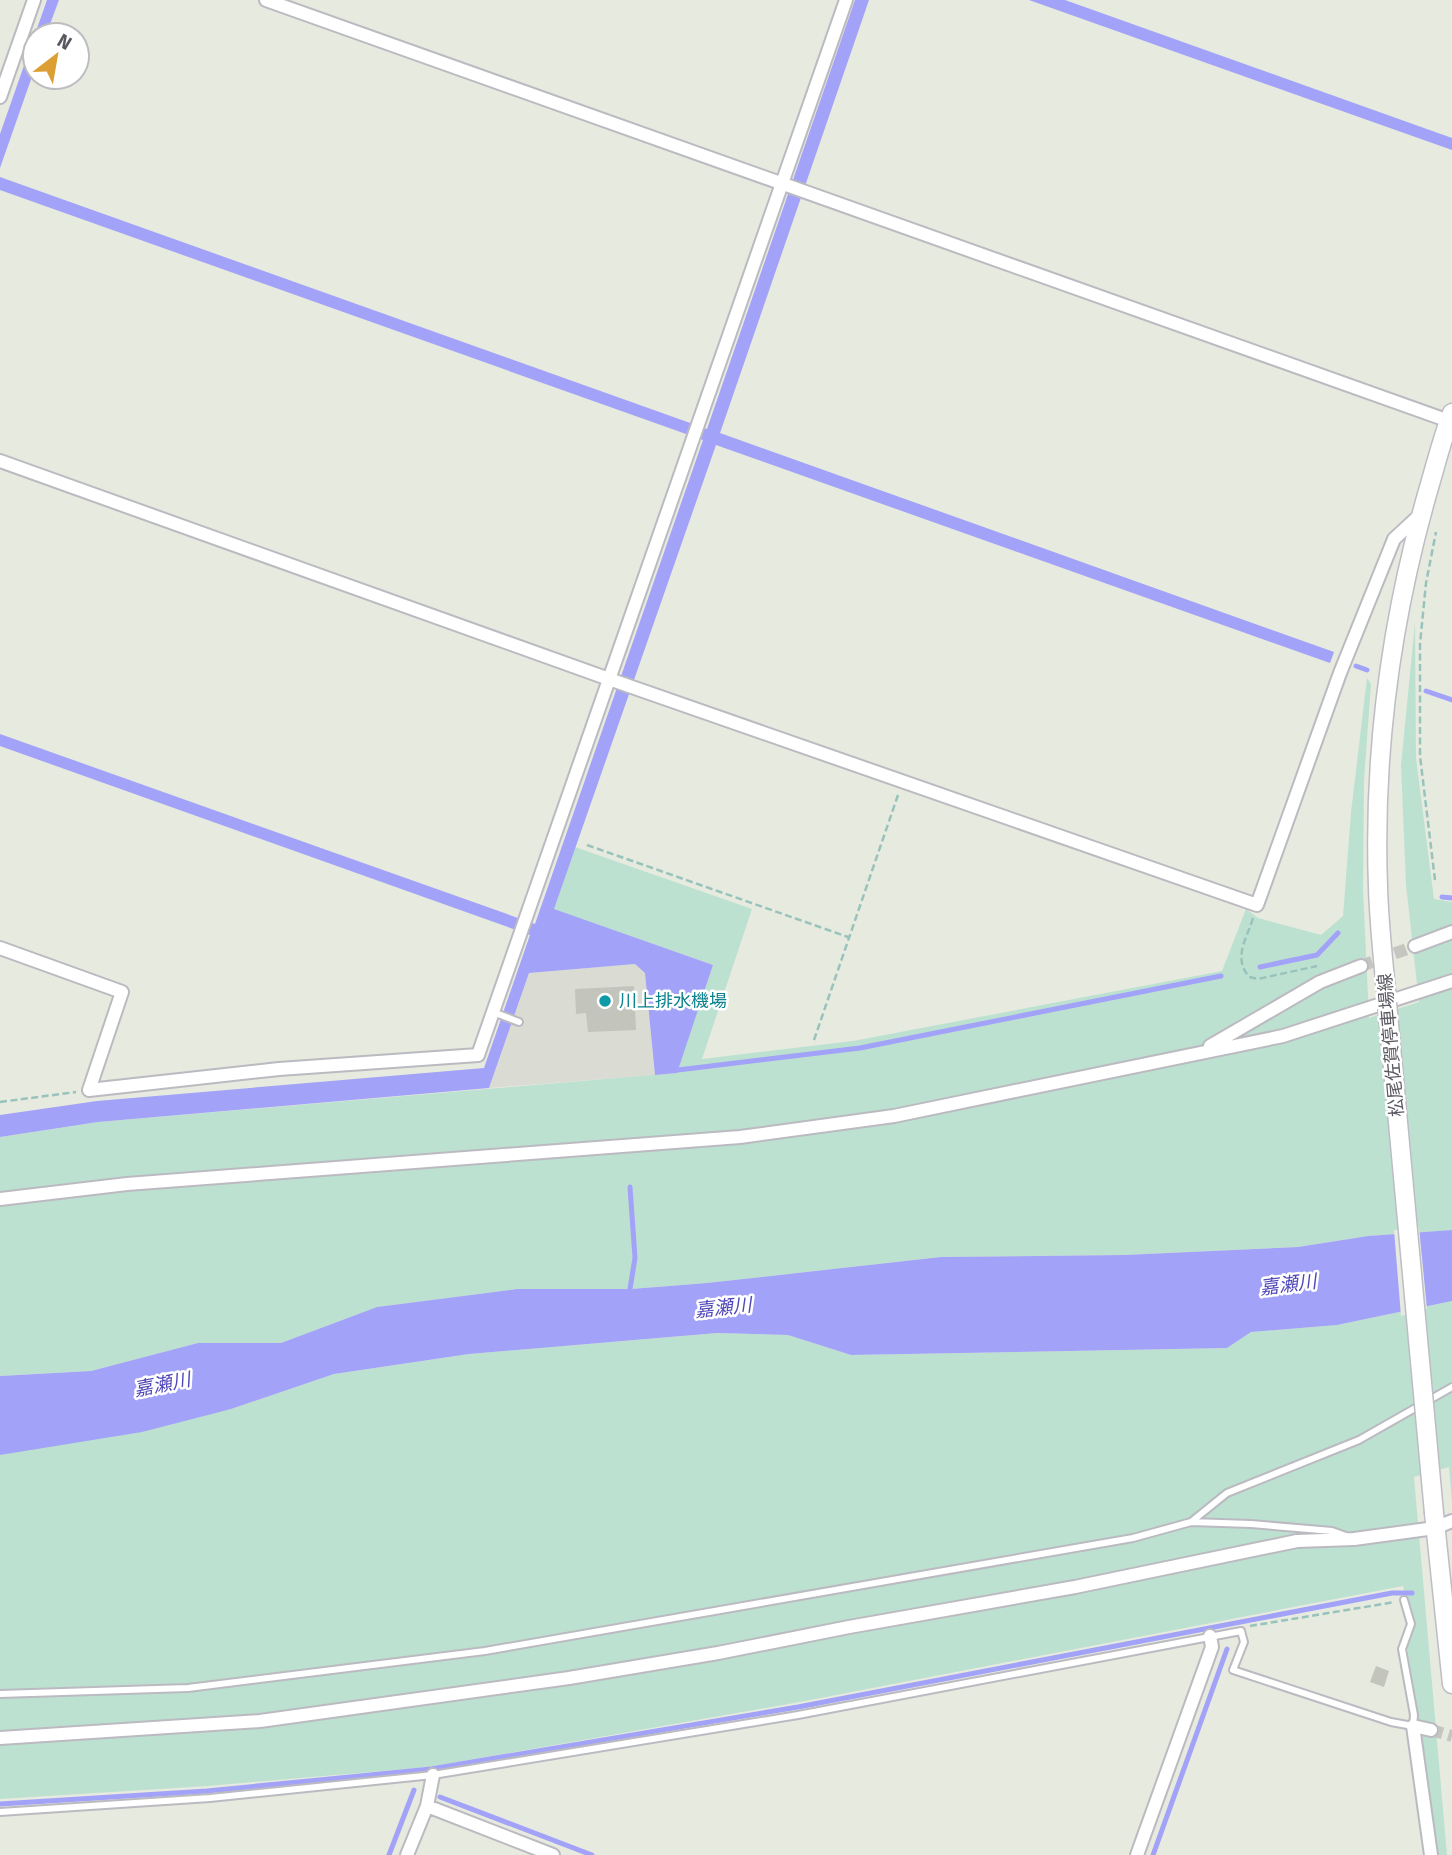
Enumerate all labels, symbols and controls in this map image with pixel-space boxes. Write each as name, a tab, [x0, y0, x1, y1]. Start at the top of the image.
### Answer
north arrow	[21, 21, 91, 91]
text: N	[53, 29, 76, 55]
street label: 松尾佐賀停車場線	[1374, 972, 1408, 1118]
place label: 川上排水機場	[619, 990, 727, 1012]
marker: 川上排水機場	[597, 993, 613, 1009]
water label: 嘉瀬川	[1258, 1269, 1320, 1299]
water label: 嘉瀬川	[693, 1293, 755, 1322]
water label: 嘉瀬川	[132, 1367, 194, 1401]

